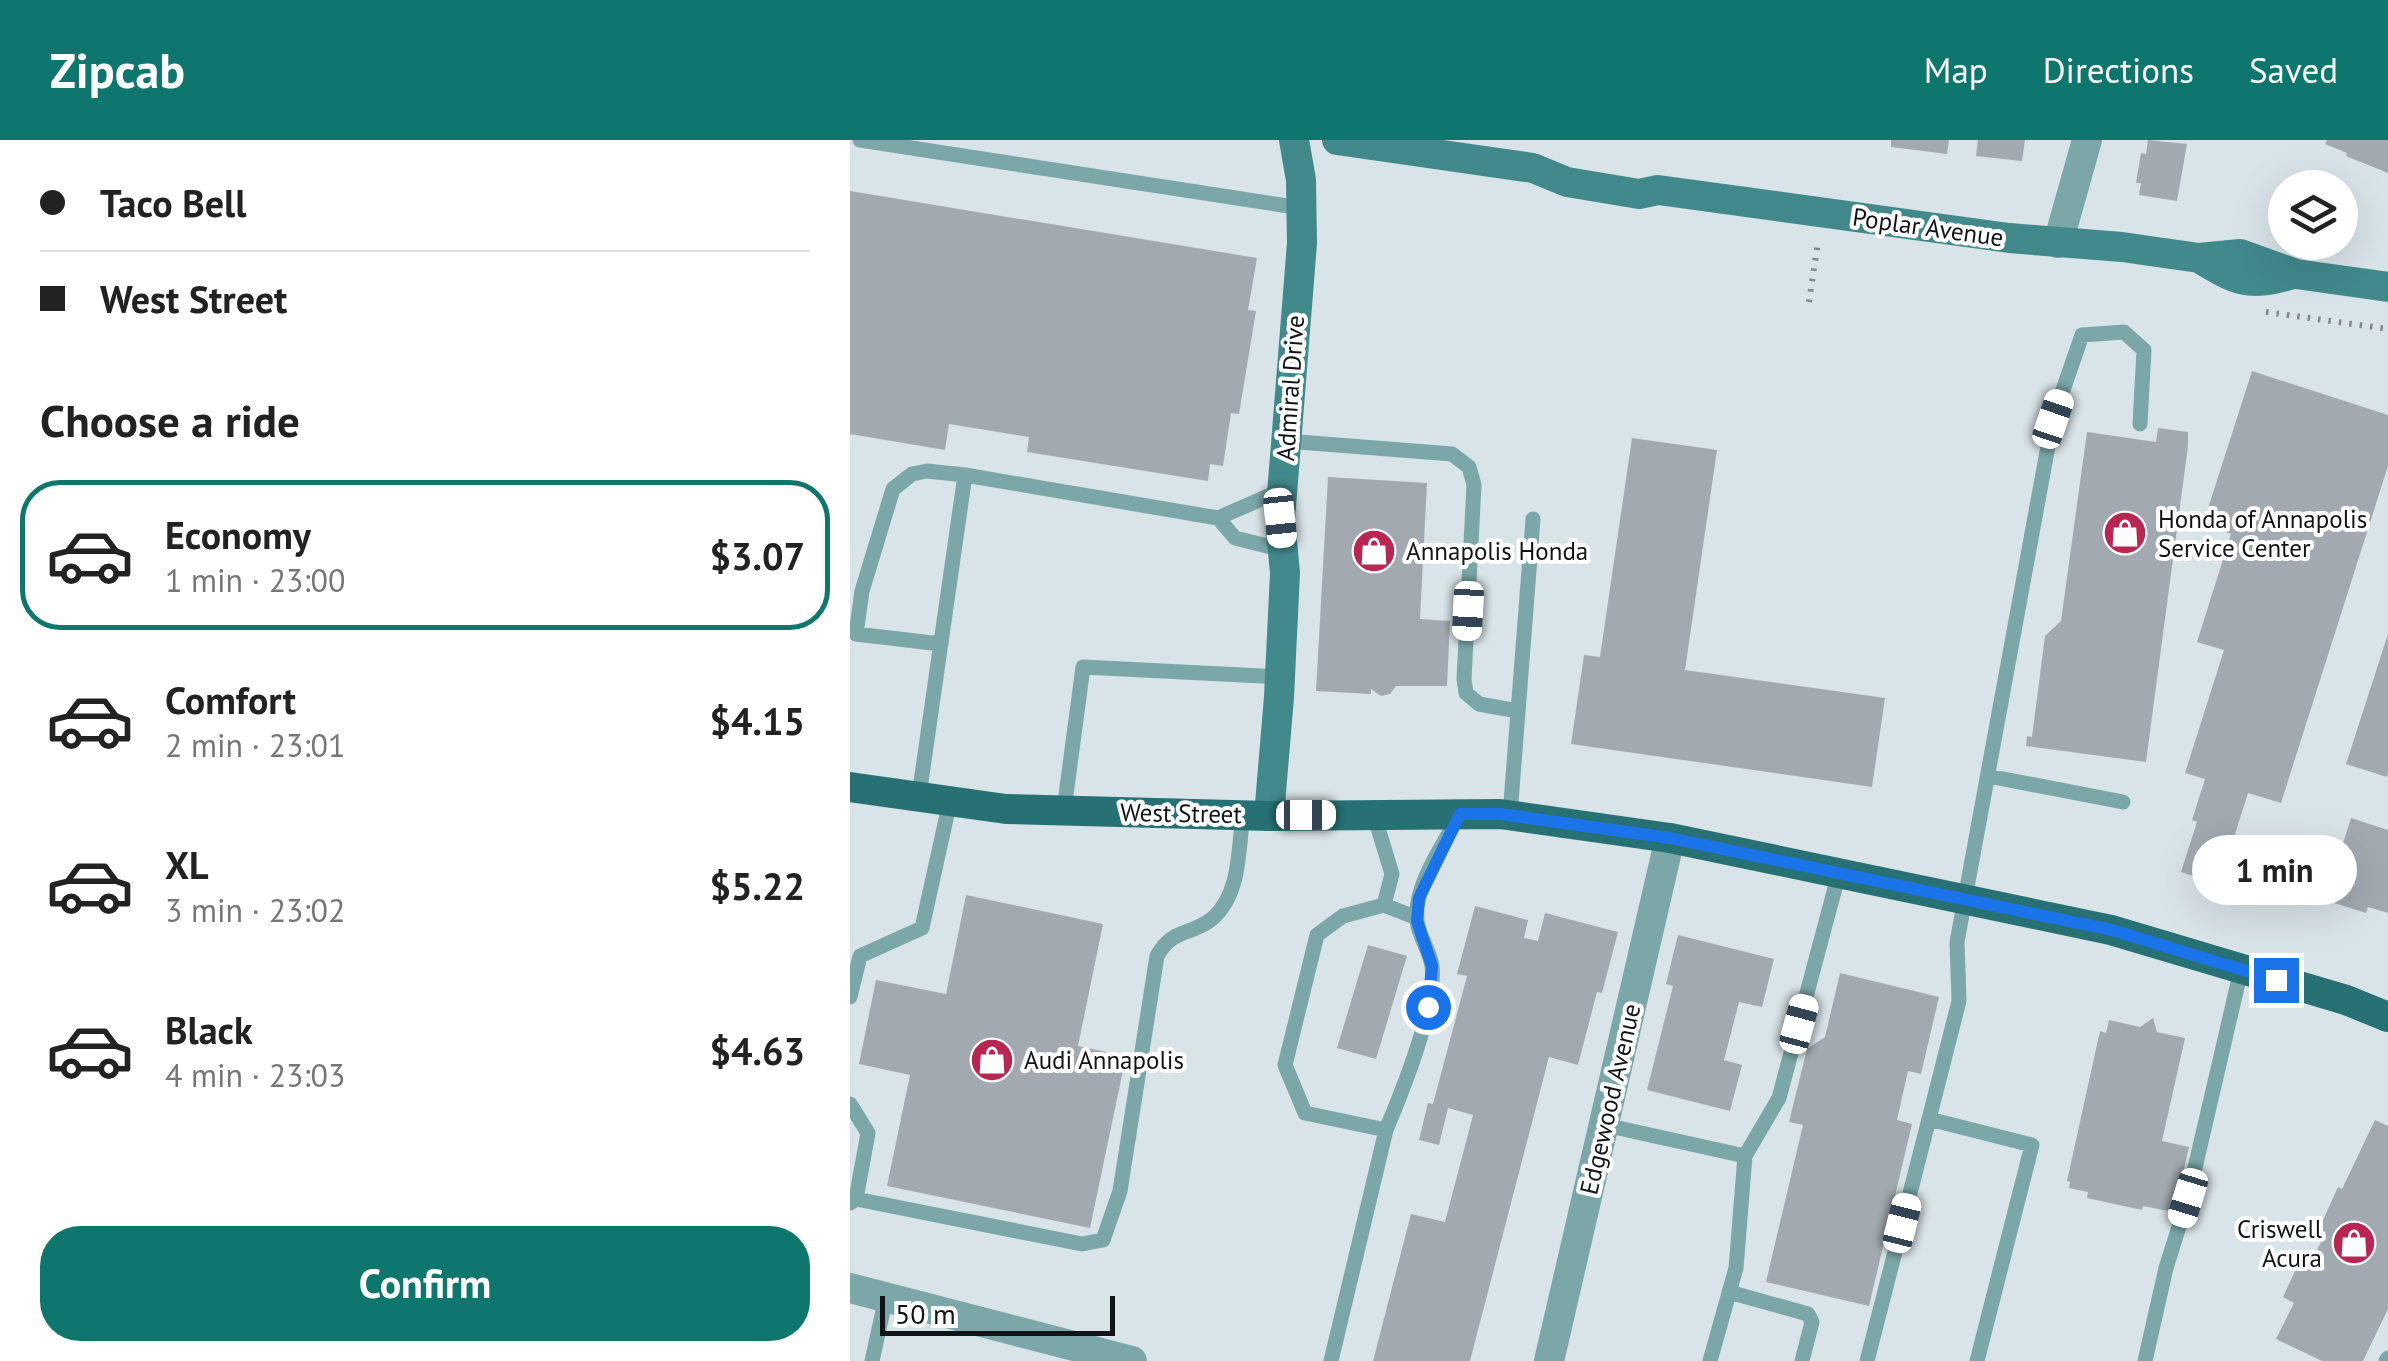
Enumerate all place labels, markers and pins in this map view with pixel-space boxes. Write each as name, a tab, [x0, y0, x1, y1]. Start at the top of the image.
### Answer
place label: Honda of Annapolis Service Center	[2158, 503, 2367, 564]
shop icon: Honda of Annapolis Service Center	[2102, 510, 2148, 556]
shop icon: Annapolis Honda	[1351, 528, 1397, 574]
place label: Annapolis Honda	[1406, 535, 1588, 567]
shop icon: Audi Annapolis	[969, 1037, 1015, 1083]
place label: Audi Annapolis	[1024, 1044, 1184, 1076]
place label: Criswell Acura	[2237, 1213, 2323, 1274]
shop icon: Criswell Acura	[2331, 1220, 2377, 1266]

